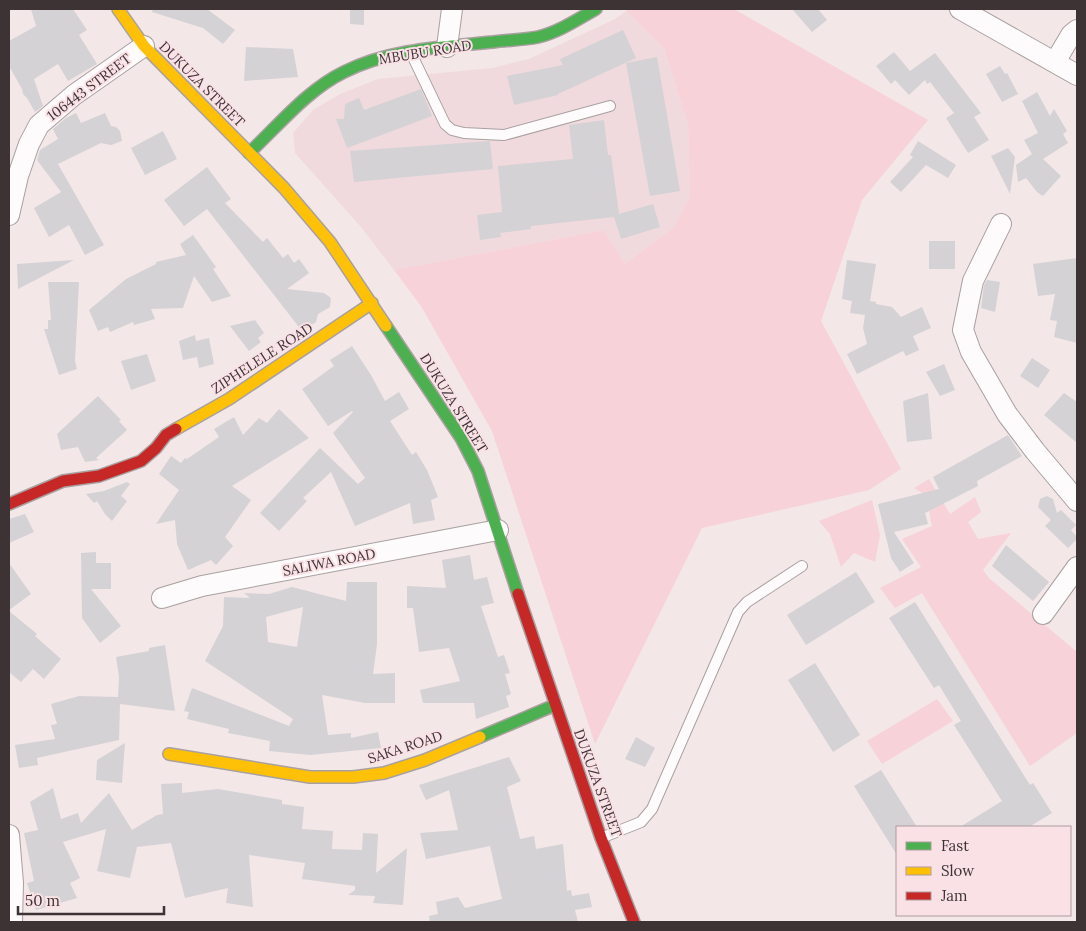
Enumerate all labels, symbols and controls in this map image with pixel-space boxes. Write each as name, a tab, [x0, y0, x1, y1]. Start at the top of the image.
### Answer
street label: MBUBU ROAD	[377, 36, 473, 68]
street label: DUKUZA STREET	[155, 37, 249, 131]
street label: 106443 STREET	[43, 50, 135, 124]
street label: ZIPHELELE ROAD	[208, 318, 316, 398]
street label: DUKUZA STREET	[416, 350, 492, 456]
street label: SALIWA ROAD	[281, 544, 377, 580]
street label: SAKA ROAD	[365, 726, 445, 768]
street label: DUKUZA STREET	[570, 726, 626, 840]
legend	[896, 826, 1071, 916]
text: Fast	[941, 836, 969, 855]
text: Slow	[941, 861, 974, 880]
scale bar	[18, 884, 164, 916]
text: Jam	[940, 886, 968, 905]
text: 50 m	[25, 891, 60, 910]

